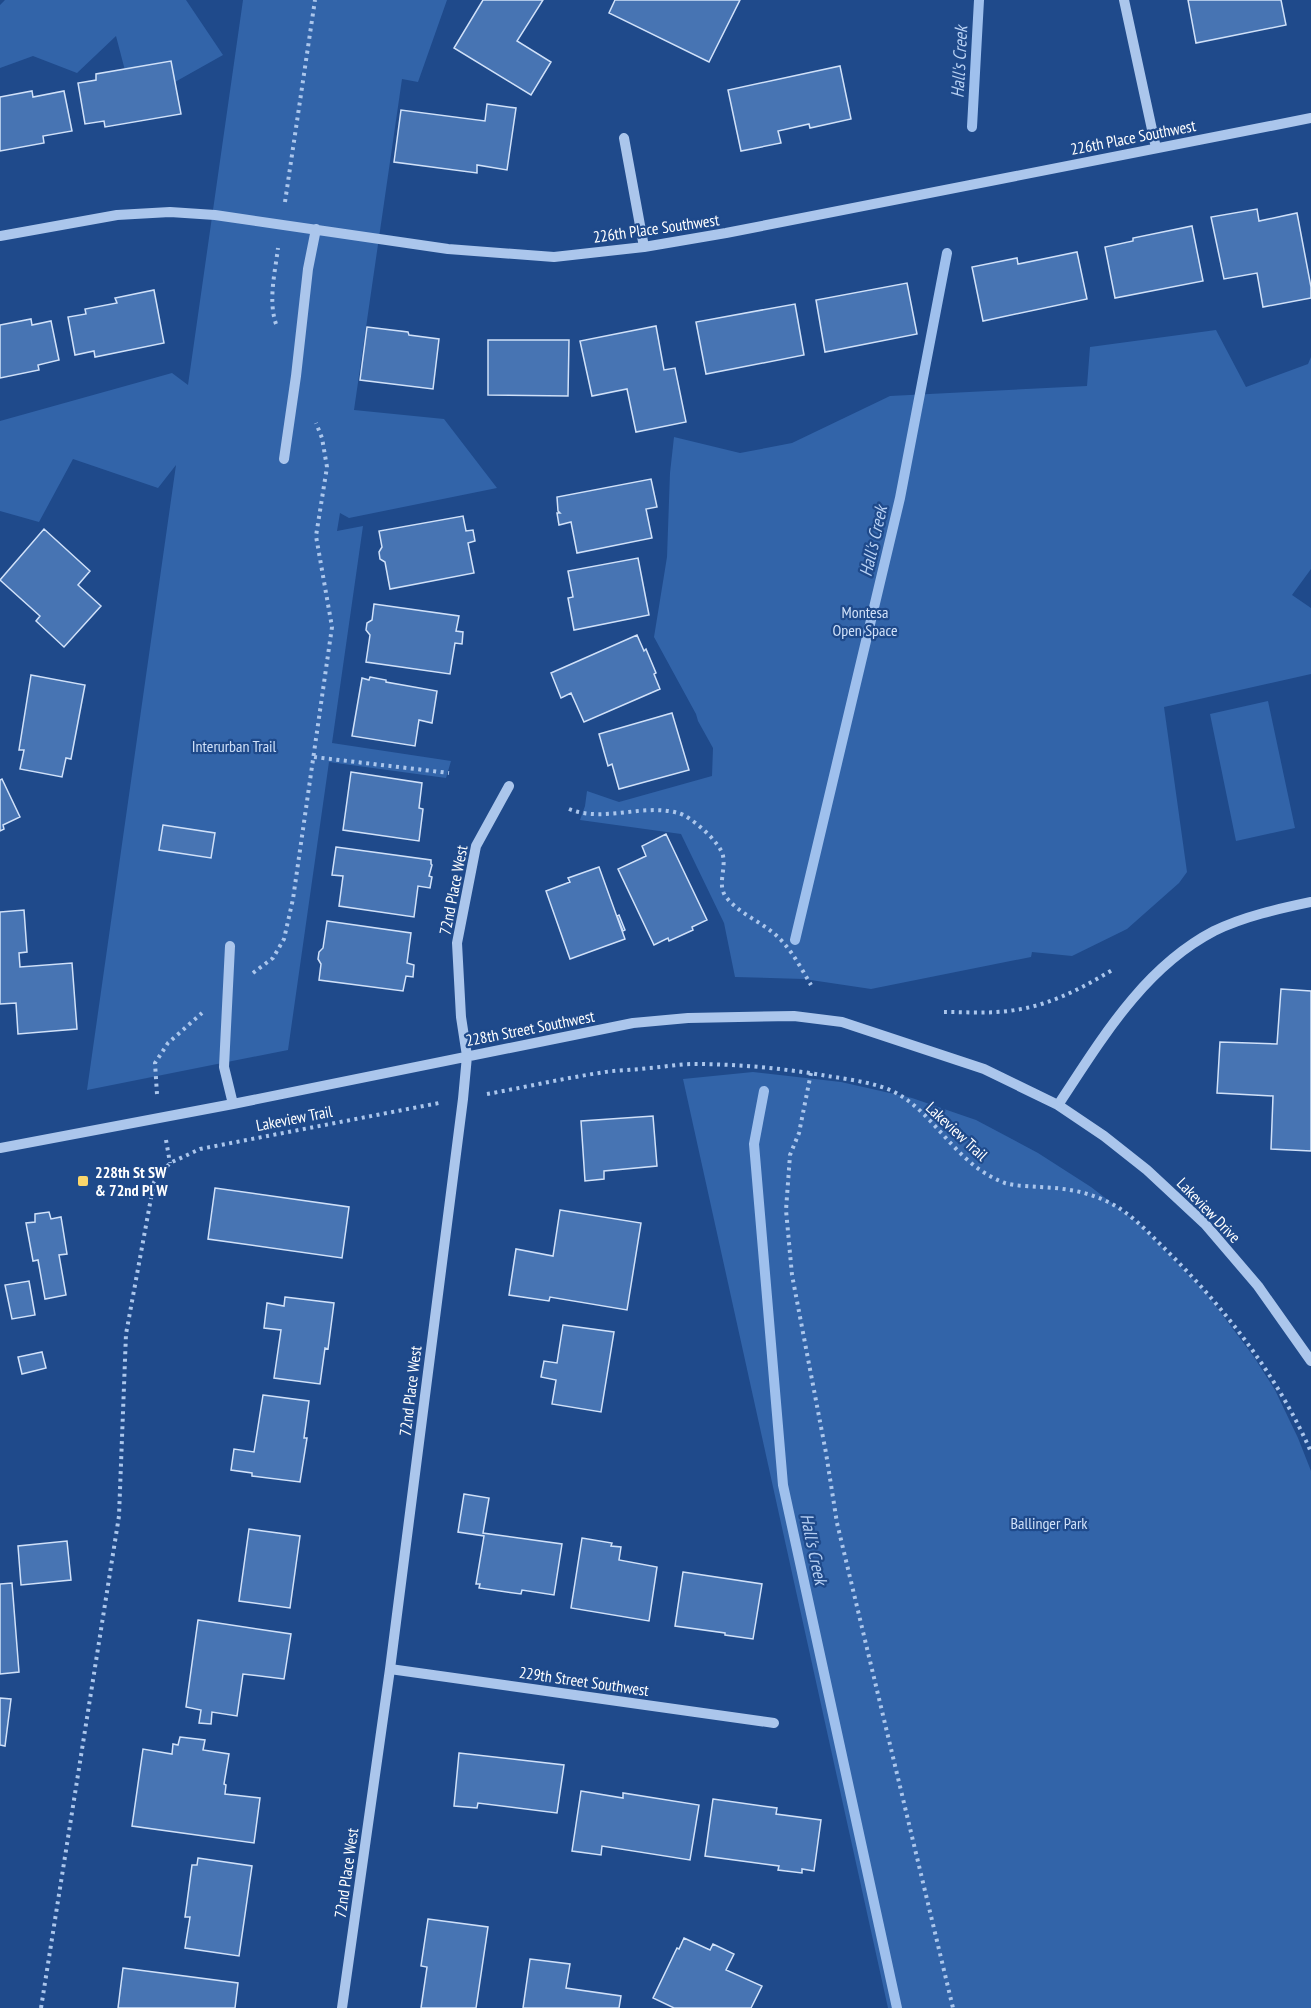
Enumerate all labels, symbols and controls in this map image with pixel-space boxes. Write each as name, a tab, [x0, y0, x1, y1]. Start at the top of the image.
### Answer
water label: Hall's Creek	[946, 23, 972, 99]
street label: 226th Place Southwest	[1069, 115, 1198, 159]
street label: 226th Place Southwest	[592, 209, 721, 247]
water label: Hall's Creek	[854, 501, 893, 579]
park label: Montesa Open Space	[832, 602, 898, 640]
park label: Interurban Trail	[192, 736, 277, 756]
street label: 72nd Place West	[435, 843, 472, 937]
street label: 228th Street Southwest	[464, 1006, 597, 1050]
street label: Lakeview Trail	[922, 1097, 992, 1165]
street label: Lakeview Trail	[254, 1101, 334, 1135]
place label: 228th St SW & 72nd Pl W	[95, 1162, 168, 1200]
street label: Lakeview Drive	[1173, 1173, 1245, 1247]
marker: 228th St SW & 72nd Pl W	[76, 1174, 90, 1188]
street label: 72nd Place West	[395, 1344, 426, 1437]
water label: Hall's Creek	[795, 1511, 833, 1589]
park label: Ballinger Park	[1011, 1513, 1088, 1533]
street label: 229th Street Southwest	[518, 1662, 651, 1700]
street label: 72nd Place West	[330, 1826, 362, 1919]

